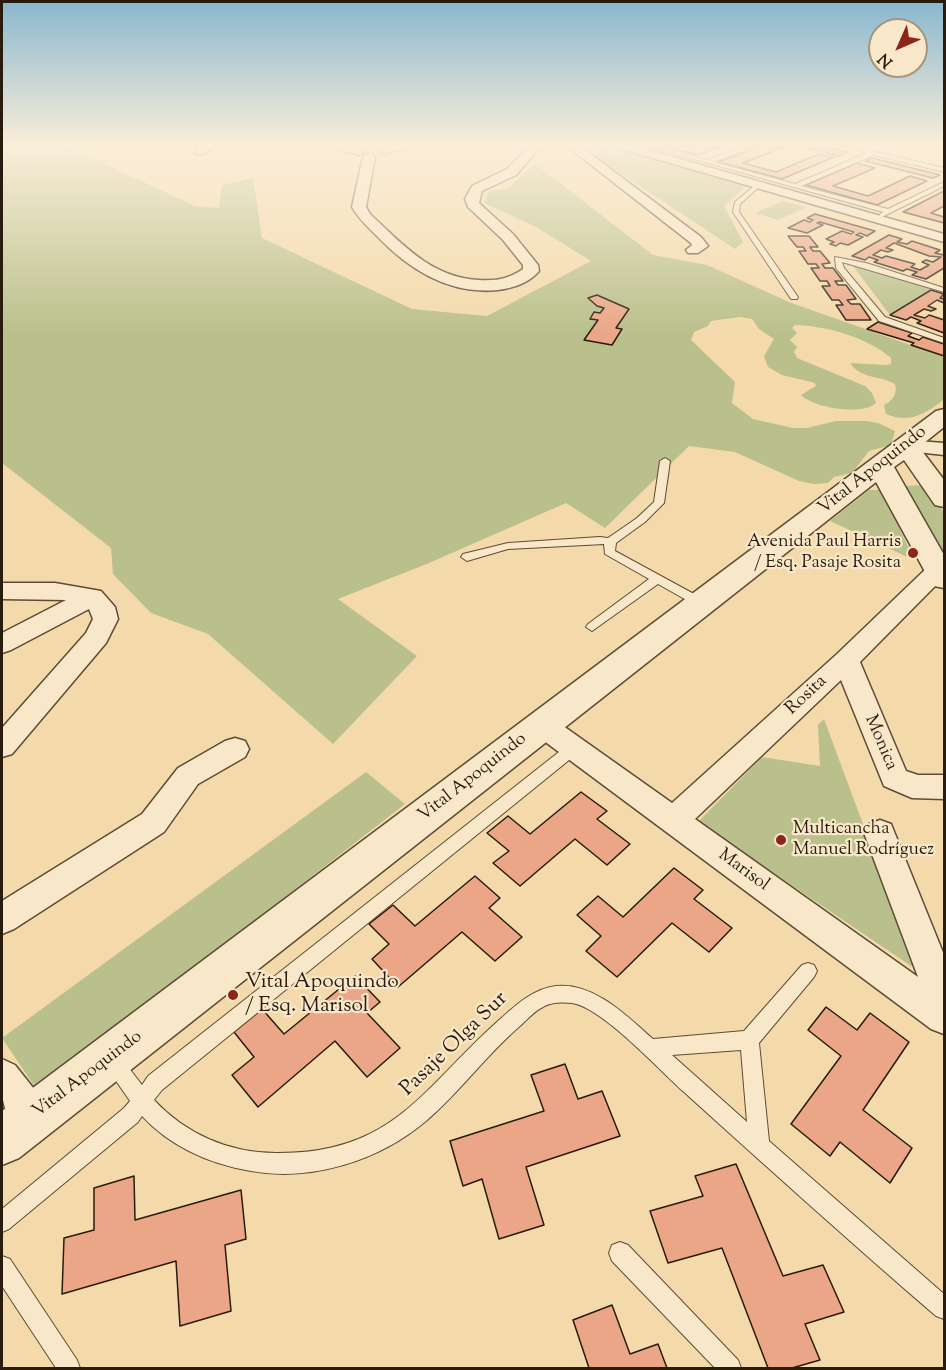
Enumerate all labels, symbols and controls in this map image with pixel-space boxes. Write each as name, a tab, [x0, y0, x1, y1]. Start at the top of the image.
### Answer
north arrow	[868, 18, 928, 78]
text: N	[874, 47, 899, 72]
street label: Vital Apoquindo	[814, 422, 932, 520]
place label: Avenida Paul Harris / Esq. Pasaje Rosita	[747, 532, 901, 574]
marker: Avenida Paul Harris / Esq. Pasaje Rosita	[906, 546, 920, 560]
street label: Rosita	[782, 671, 832, 721]
street label: Monica	[859, 712, 901, 774]
street label: Vital Apoquindo	[414, 729, 532, 827]
place label: Multicancha Manuel Rodríguez	[793, 819, 934, 862]
marker: Multicancha Manuel Rodríguez	[774, 833, 788, 847]
street label: Marisol	[713, 845, 773, 897]
place label: Vital Apoquindo / Esq. Marisol	[245, 970, 399, 1020]
street label: Pasaje Olga Sur	[396, 987, 514, 1103]
marker: Vital Apoquindo / Esq. Marisol	[226, 988, 240, 1002]
street label: Vital Apoquindo	[29, 1027, 147, 1123]

